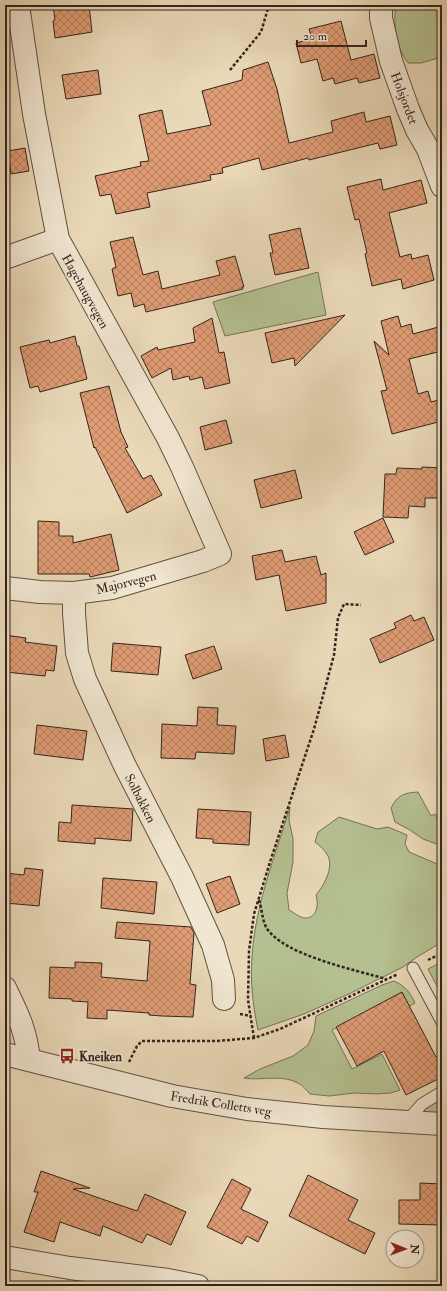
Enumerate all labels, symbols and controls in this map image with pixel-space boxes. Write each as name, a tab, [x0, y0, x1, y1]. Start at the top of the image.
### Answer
scale bar	[297, 22, 366, 48]
text: 20 m	[303, 29, 328, 44]
street label: Holsjordet	[387, 70, 421, 127]
street label: Hagehaugvegen	[58, 251, 112, 332]
street label: Majorvegen	[94, 568, 158, 598]
street label: Solbakken	[121, 771, 159, 826]
bus stop icon: Kneiken	[58, 1047, 76, 1065]
place label: Kneiken	[79, 1049, 122, 1065]
street label: Fredrik Colletts veg	[169, 1088, 273, 1120]
north arrow	[385, 1229, 425, 1269]
text: N	[408, 1243, 421, 1255]

